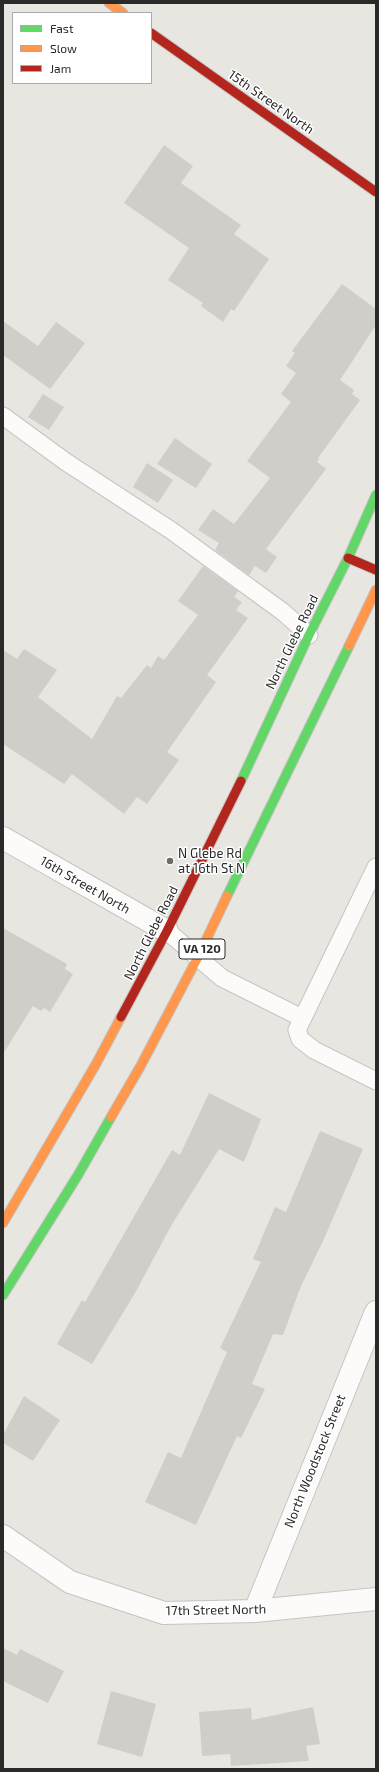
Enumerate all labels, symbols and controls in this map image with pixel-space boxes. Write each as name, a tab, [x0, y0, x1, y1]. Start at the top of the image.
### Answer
legend	[12, 12, 152, 84]
text: Fast	[50, 21, 73, 35]
text: Slow	[50, 41, 77, 55]
text: Jam	[50, 61, 71, 75]
street label: 15th Street North	[225, 67, 317, 137]
street label: North Glebe Road	[262, 592, 322, 692]
place label: N Glebe Rd at 16th St N	[178, 846, 245, 877]
street label: 16th Street North	[37, 853, 133, 917]
marker: N Glebe Rd at 16th St N	[165, 856, 175, 866]
street label: North Glebe Road	[121, 883, 181, 983]
road number: VA 120	[179, 939, 225, 959]
street label: North Woodstock Street	[281, 1392, 349, 1530]
street label: 17th Street North	[166, 1601, 266, 1619]

